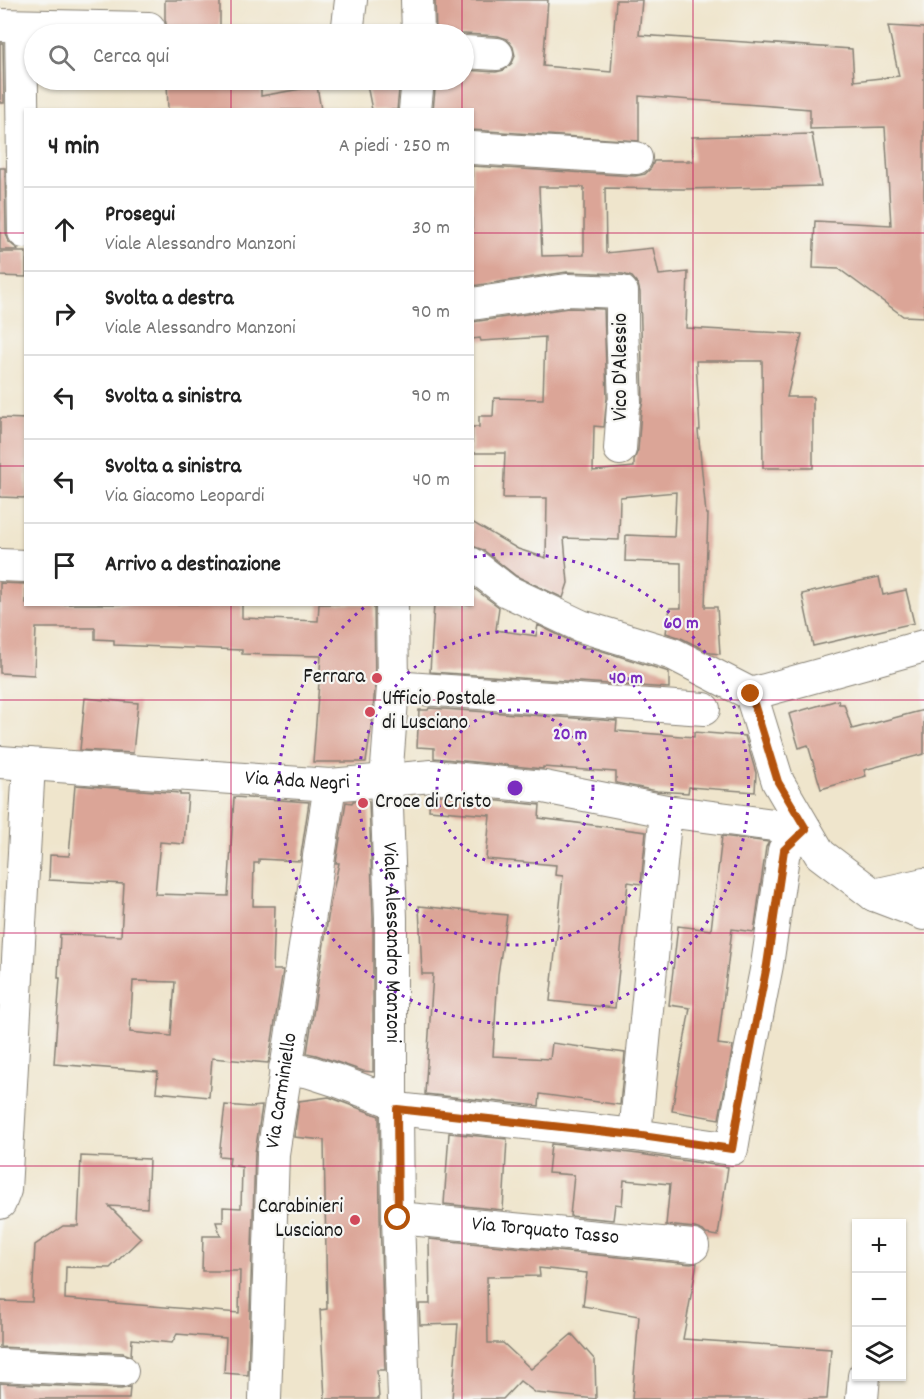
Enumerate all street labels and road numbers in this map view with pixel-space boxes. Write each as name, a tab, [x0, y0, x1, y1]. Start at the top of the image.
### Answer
street label: Vico D'Alessio	[607, 313, 637, 421]
street label: Via Ada Negri	[244, 764, 351, 800]
street label: Viale Alessandro Manzoni	[373, 842, 406, 1043]
street label: Via Carminiello	[259, 1031, 307, 1151]
street label: Via Torquato Tasso	[470, 1210, 620, 1254]

